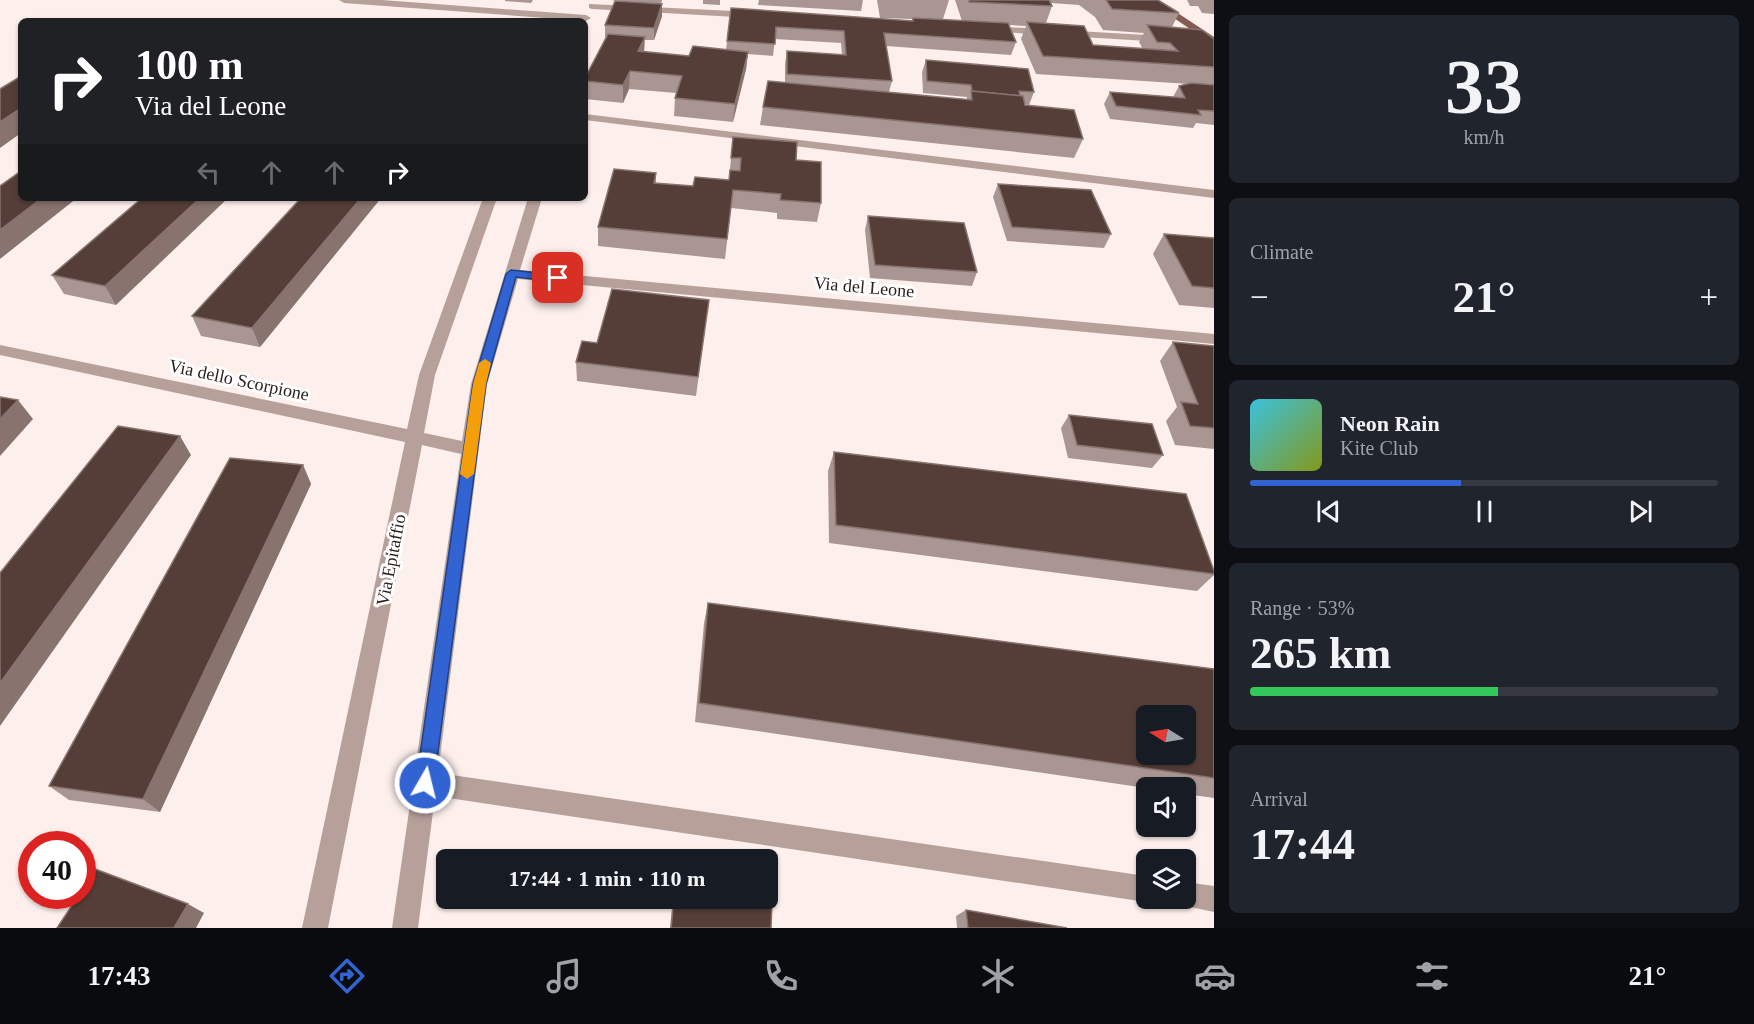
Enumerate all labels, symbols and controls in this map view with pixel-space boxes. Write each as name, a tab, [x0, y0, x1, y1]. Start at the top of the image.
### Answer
icon: right	[36, 42, 114, 120]
text: 100 m	[135, 42, 244, 88]
text: 33	[1445, 43, 1523, 130]
text: Via del Leone	[135, 91, 286, 121]
text: km/h	[1463, 126, 1505, 148]
icon: left	[192, 156, 225, 189]
icon: ahead	[255, 156, 288, 189]
icon: ahead	[318, 156, 351, 189]
icon: right	[381, 156, 414, 189]
text: Climate	[1250, 241, 1313, 263]
pin	[532, 252, 583, 303]
icon: arrive	[541, 261, 574, 294]
text: 21°	[1453, 272, 1516, 322]
street label: Via del Leone	[813, 273, 915, 301]
text: −	[1250, 279, 1269, 315]
text: +	[1699, 279, 1718, 315]
street label: Via dello Scorpione	[167, 355, 311, 405]
text: Neon Rain	[1340, 411, 1440, 436]
text: Kite Club	[1340, 437, 1418, 459]
icon: previous	[1312, 495, 1345, 528]
icon: pause	[1468, 495, 1501, 528]
icon: next	[1624, 495, 1657, 528]
street label: Via Epitaffio	[372, 512, 410, 608]
text: Range · 53%	[1250, 597, 1354, 619]
text: 265 km	[1250, 628, 1391, 678]
north arrow	[1136, 705, 1196, 765]
map controls	[1136, 705, 1196, 909]
position arrow	[393, 751, 457, 815]
button: sound	[1136, 777, 1196, 837]
text: Arrival	[1250, 788, 1308, 810]
text: 17:44	[1250, 819, 1355, 869]
speed limit sign: 40	[18, 831, 96, 909]
button: layers	[1136, 849, 1196, 909]
text: 17:44 · 1 min · 110 m	[509, 866, 705, 891]
icon: directions	[326, 955, 368, 997]
icon: music	[543, 955, 585, 997]
icon: phone	[760, 955, 802, 997]
icon: climate	[977, 955, 1019, 997]
icon: car	[1194, 955, 1236, 997]
icon: filters	[1411, 955, 1453, 997]
text: 17:43	[88, 961, 151, 991]
text: 21°	[1629, 961, 1666, 991]

